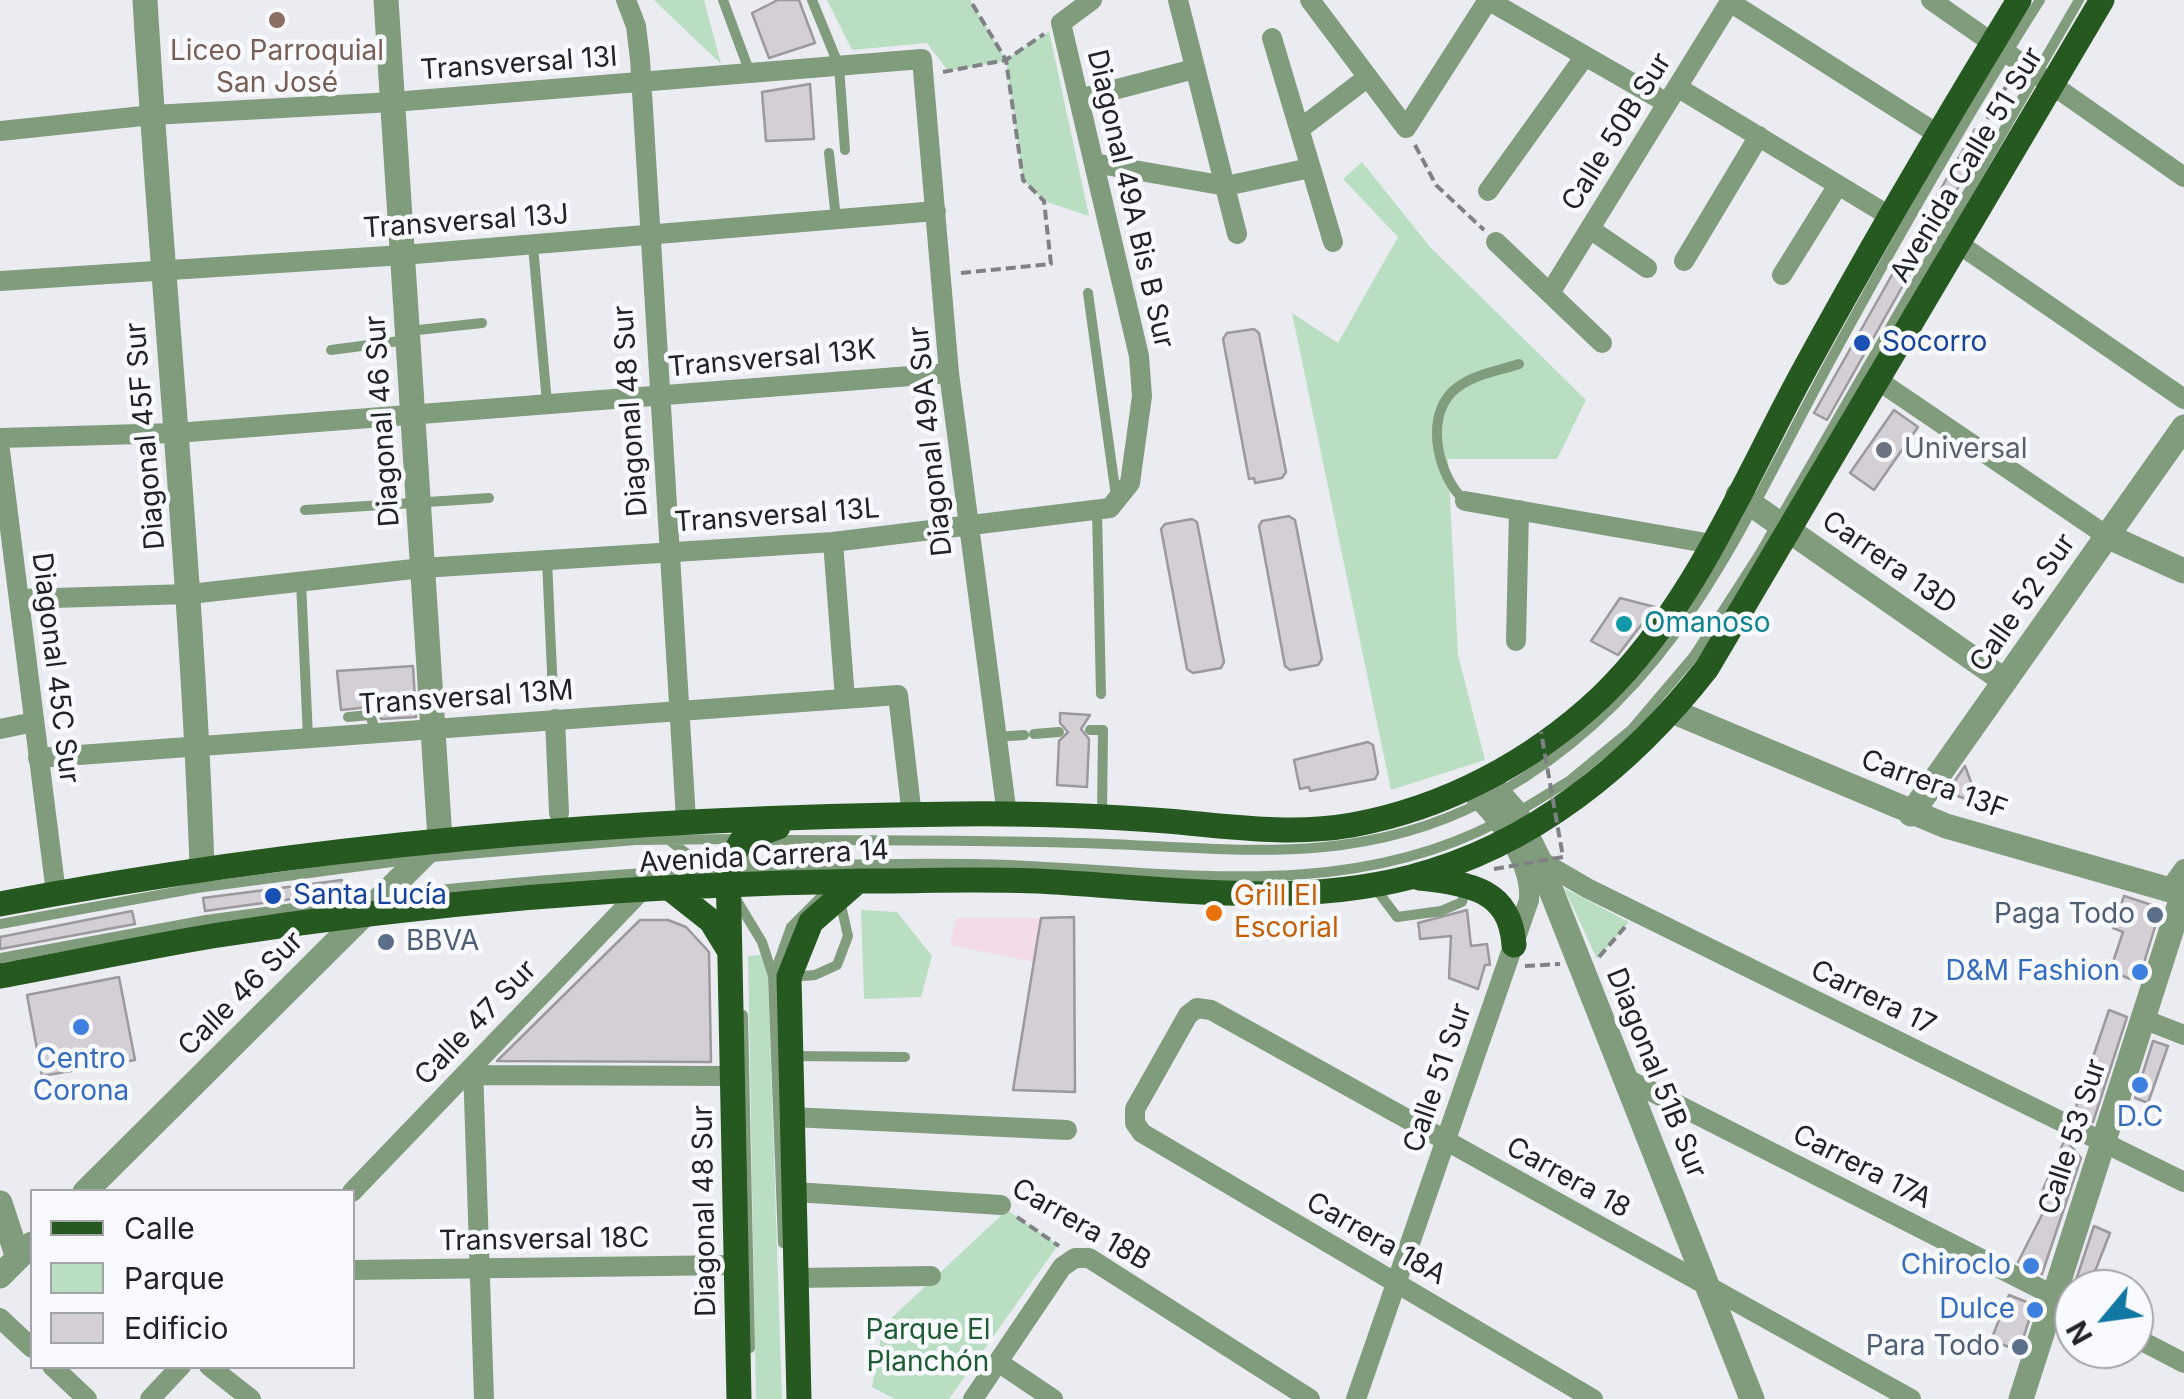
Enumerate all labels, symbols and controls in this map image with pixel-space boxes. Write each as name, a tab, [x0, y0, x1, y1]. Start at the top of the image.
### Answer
marker: Liceo Parroquial San José	[266, 9, 288, 31]
place label: Liceo Parroquial San José	[170, 35, 384, 101]
street label: Transversal 13I	[419, 40, 619, 88]
street label: Avenida Calle 51 Sur	[1884, 41, 2050, 289]
street label: Diagonal 49A Bis B Sur	[1079, 47, 1181, 351]
street label: Calle 50B Sur	[1555, 47, 1679, 217]
street label: Transversal 13J	[362, 198, 570, 246]
street label: Diagonal 48 Sur	[607, 304, 655, 518]
street label: Diagonal 46 Sur	[359, 314, 407, 528]
street label: Diagonal 45F Sur	[119, 321, 173, 551]
street label: Diagonal 49A Sur	[902, 324, 960, 558]
place label: Socorro	[1882, 326, 1987, 360]
marker: Socorro	[1851, 332, 1873, 354]
street label: Transversal 13K	[667, 333, 877, 385]
place label: Universal	[1904, 433, 2027, 467]
marker: Universal	[1873, 439, 1895, 461]
street label: Transversal 13L	[673, 492, 881, 540]
street label: Carrera 13D	[1815, 504, 1963, 622]
street label: Calle 52 Sur	[1963, 527, 2083, 679]
street label: Diagonal 45C Sur	[24, 551, 86, 785]
place label: Omanoso	[1644, 607, 1771, 641]
marker: Omanoso	[1613, 613, 1635, 635]
street label: Transversal 13M	[357, 674, 575, 722]
street label: Carrera 13F	[1856, 743, 2012, 827]
street label: Avenida Carrera 14	[638, 834, 890, 880]
place label: Santa Lucía	[293, 879, 447, 913]
place label: Grill El Escorial	[1234, 880, 1339, 946]
marker: Santa Lucía	[262, 885, 284, 907]
place label: Paga Todo	[1994, 898, 2135, 932]
marker: Grill El Escorial	[1203, 902, 1225, 924]
marker: Paga Todo	[2144, 904, 2166, 926]
street label: Calle 46 Sur	[172, 925, 310, 1063]
place label: BBVA	[406, 925, 479, 959]
marker: BBVA	[375, 931, 397, 953]
street label: Calle 47 Sur	[408, 953, 544, 1093]
street label: Carrera 17	[1805, 953, 1941, 1043]
place label: D&M Fashion	[1946, 955, 2120, 989]
marker: D&M Fashion	[2129, 961, 2151, 983]
street label: Diagonal 51B Sur	[1599, 963, 1713, 1183]
street label: Calle 51 Sur	[1397, 999, 1479, 1157]
marker: Centro Corona	[70, 1016, 92, 1038]
place label: Centro Corona	[33, 1043, 129, 1109]
street label: Calle 53 Sur	[2032, 1055, 2114, 1219]
marker: D.C	[2129, 1074, 2151, 1096]
place label: D.C	[2117, 1101, 2163, 1135]
street label: Diagonal 48 Sur	[686, 1105, 724, 1317]
street label: Carrera 17A	[1787, 1118, 1937, 1216]
street label: Carrera 18	[1500, 1130, 1636, 1226]
street label: Carrera 18B	[1006, 1172, 1156, 1278]
street label: Carrera 18A	[1300, 1186, 1452, 1292]
legend	[30, 1189, 355, 1369]
text: Calle	[124, 1210, 195, 1246]
street label: Transversal 18C	[438, 1221, 650, 1259]
place label: Chiroclo	[1901, 1249, 2011, 1283]
marker: Chiroclo	[2020, 1255, 2042, 1277]
text: Parque	[124, 1260, 224, 1296]
north arrow	[2054, 1269, 2154, 1369]
place label: Dulce	[1939, 1293, 2015, 1327]
marker: Dulce	[2024, 1299, 2046, 1321]
text: Edificio	[124, 1310, 228, 1346]
park label: Parque El Planchón	[865, 1314, 991, 1380]
text: N	[2059, 1315, 2100, 1350]
place label: Para Todo	[1866, 1330, 2000, 1364]
marker: Para Todo	[2009, 1336, 2031, 1358]

